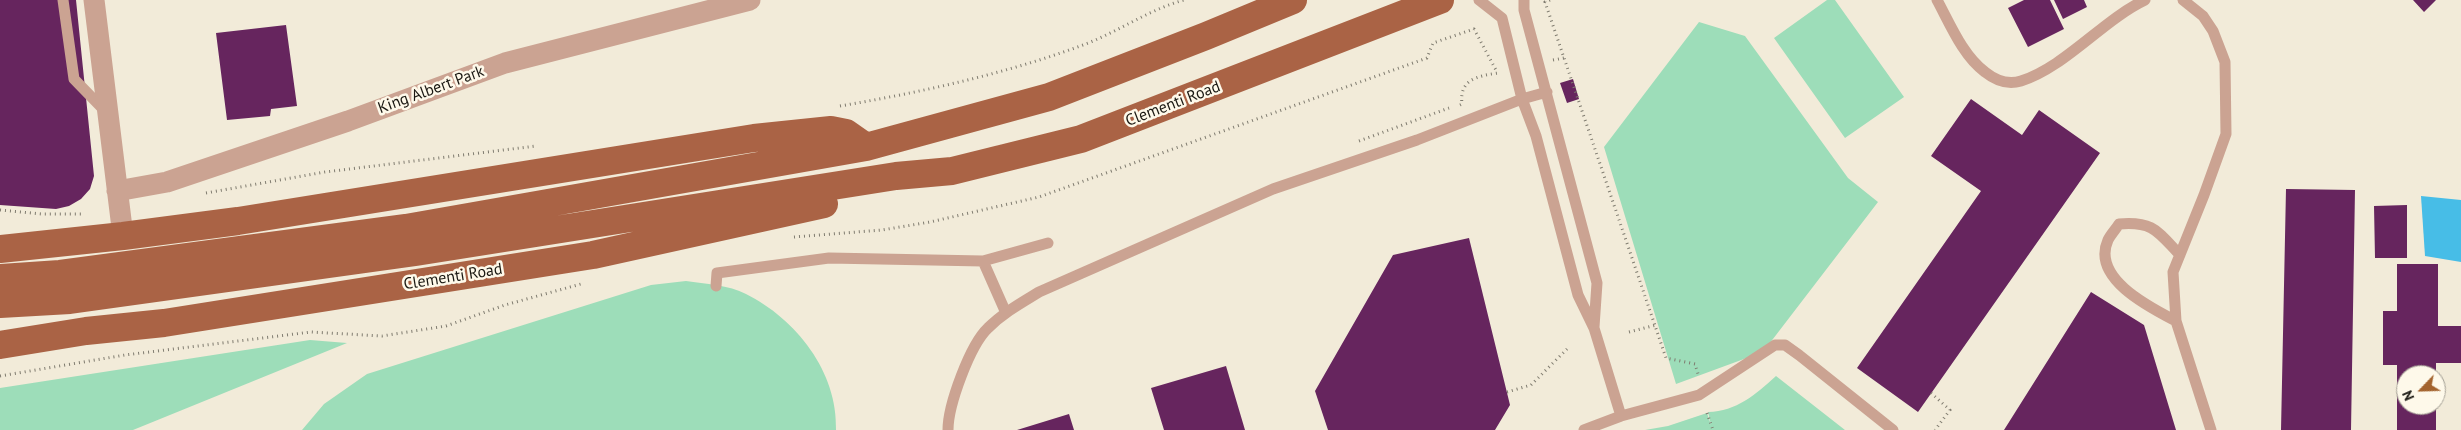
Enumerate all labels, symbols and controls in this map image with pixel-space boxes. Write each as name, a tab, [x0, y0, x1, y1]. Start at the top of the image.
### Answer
street label: King Albert Park	[375, 62, 487, 118]
street label: Clementi Road	[1123, 77, 1223, 131]
street label: Clementi Road	[402, 260, 504, 294]
north arrow	[2396, 365, 2446, 415]
text: N	[2398, 388, 2418, 404]

